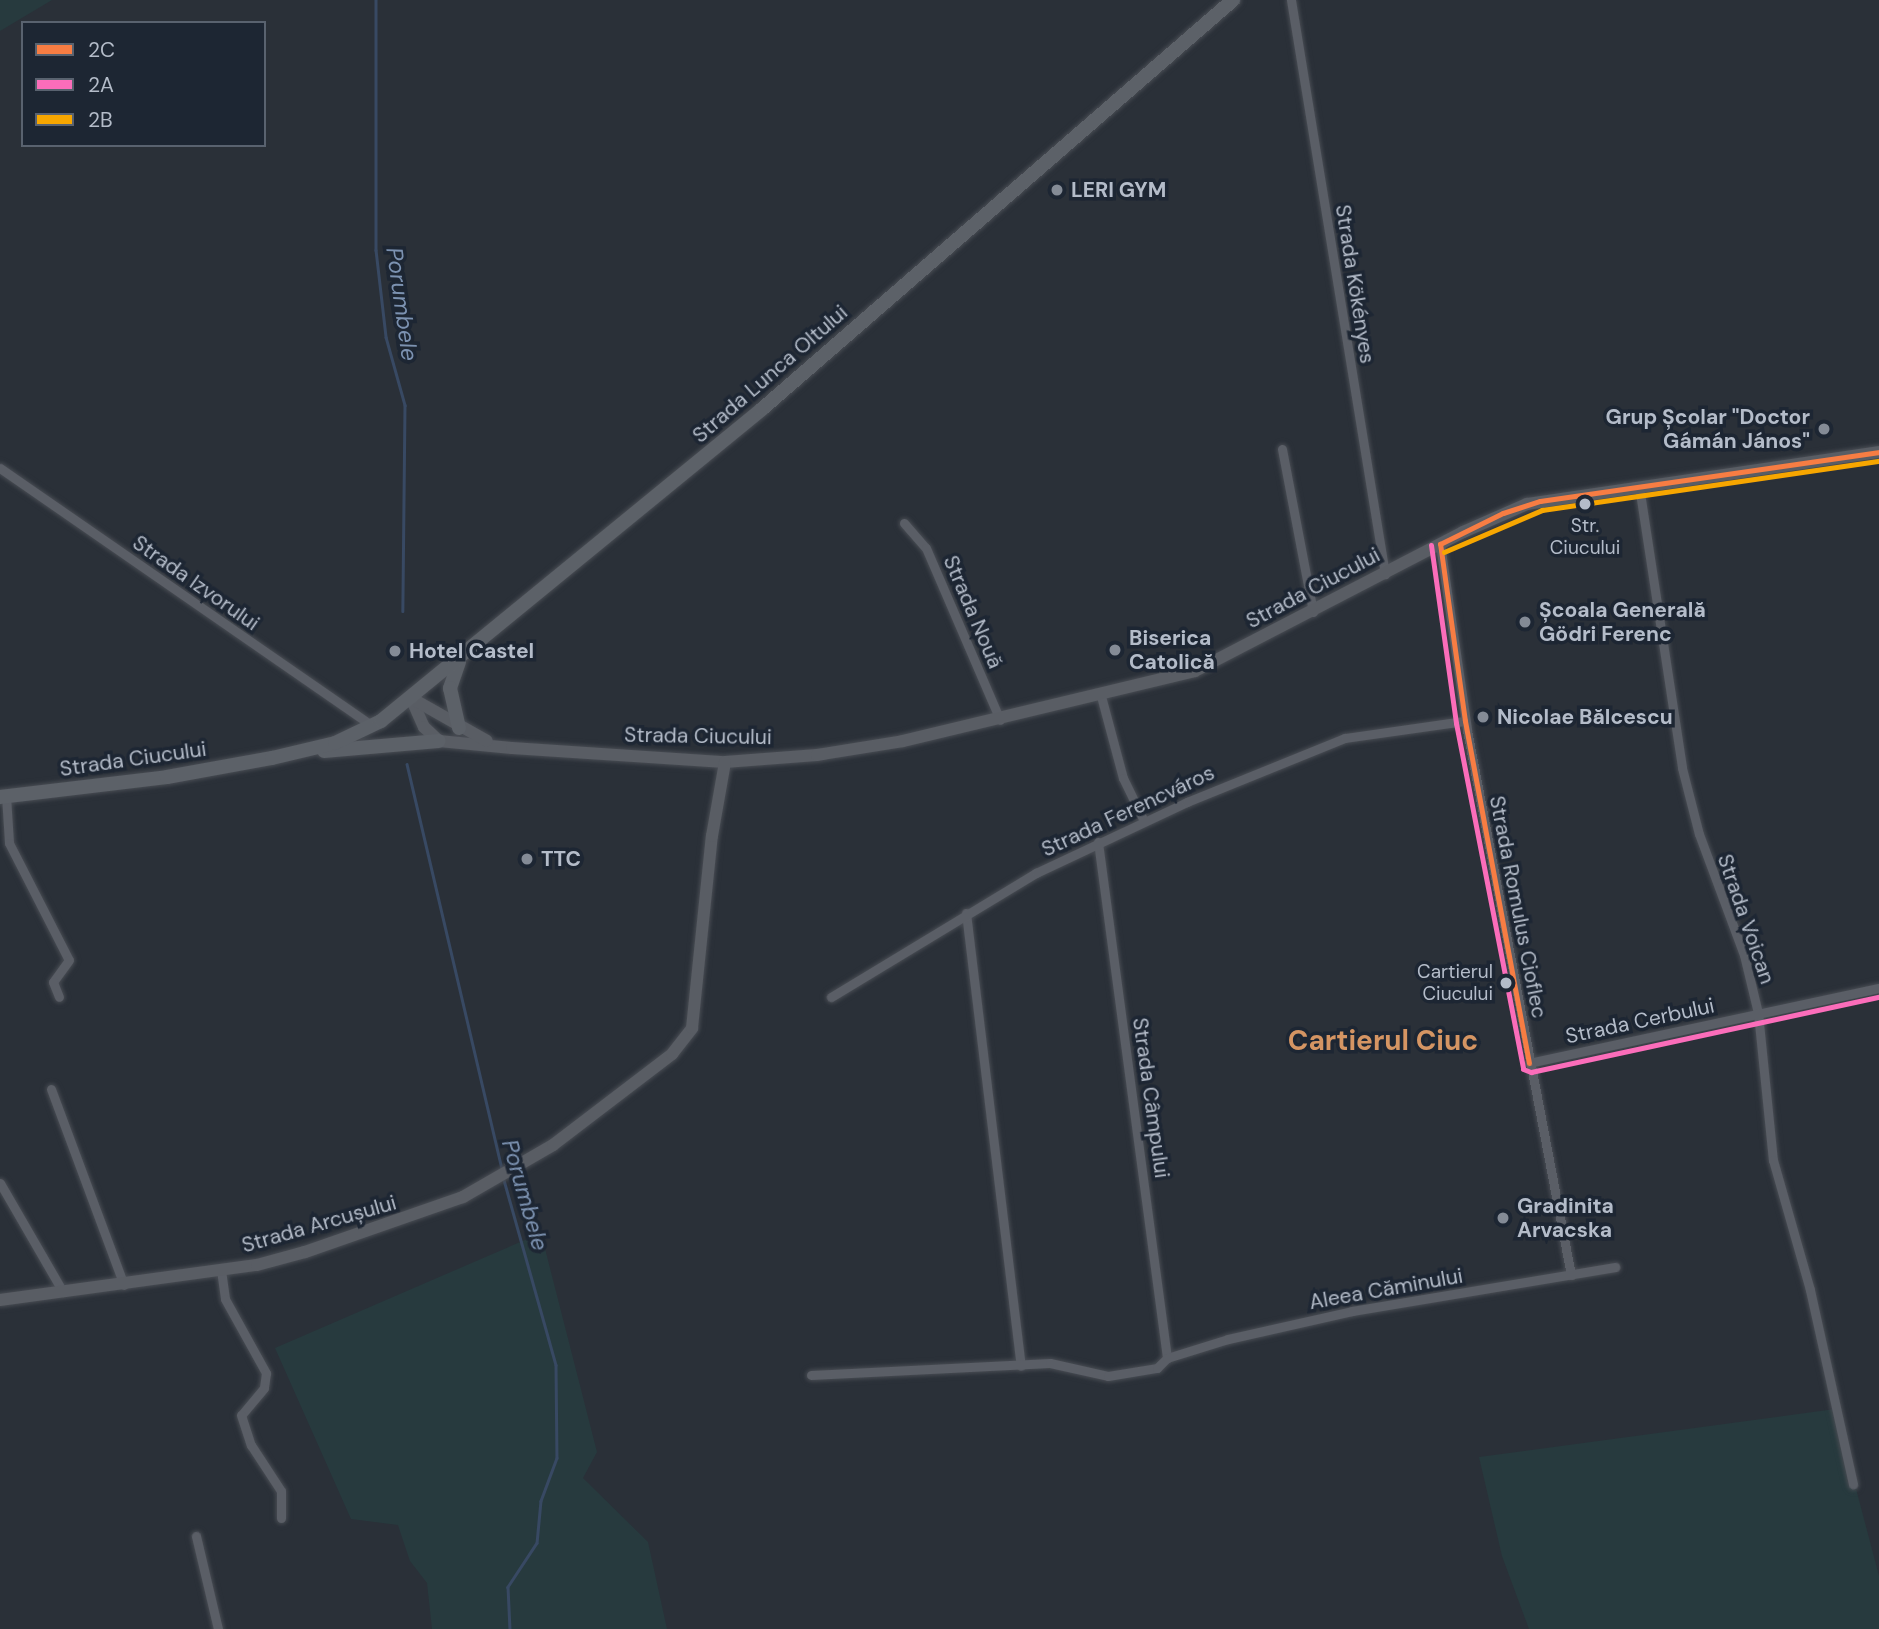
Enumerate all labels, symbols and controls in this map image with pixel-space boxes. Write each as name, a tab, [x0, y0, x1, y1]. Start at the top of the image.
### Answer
legend	[21, 21, 266, 147]
text: 2C	[88, 36, 115, 64]
text: 2A	[88, 71, 114, 99]
text: 2B	[88, 106, 113, 134]
place label: LERI GYM	[1071, 177, 1166, 203]
marker: LERI GYM	[1049, 182, 1065, 198]
street label: Strada Kökényes	[1330, 203, 1380, 365]
water label: Porumbele	[380, 245, 424, 363]
street label: Strada Lunca Oltului	[687, 300, 853, 448]
place label: Grup Școlar "Doctor Gámán János"	[1606, 404, 1810, 454]
marker: Grup Școlar "Doctor Gámán János"	[1816, 421, 1832, 437]
marker: Str. Ciucului	[1578, 497, 1592, 511]
place label: Str. Ciucului	[1550, 515, 1620, 559]
street label: Strada Izvorului	[128, 530, 264, 636]
street label: Strada Ciucului	[1242, 542, 1384, 634]
street label: Strada Nouă	[938, 552, 1008, 672]
place label: Școala Generală Gödri Ferenc	[1539, 597, 1706, 647]
marker: Școala Generală Gödri Ferenc	[1517, 614, 1533, 630]
place label: Biserica Catolică	[1129, 625, 1215, 675]
place label: Hotel Castel	[409, 638, 534, 664]
marker: Biserica Catolică	[1107, 642, 1123, 658]
marker: Hotel Castel	[387, 643, 403, 659]
place label: Nicolae Bălcescu	[1497, 704, 1673, 730]
marker: Nicolae Bălcescu	[1475, 709, 1491, 725]
street label: Strada Ciucului	[624, 722, 772, 750]
street label: Strada Ciucului	[58, 736, 208, 782]
street label: Strada Ferencváros	[1038, 760, 1218, 862]
street label: Strada Romulus Cioflec	[1484, 794, 1552, 1020]
place label: TTC	[541, 846, 581, 872]
marker: TTC	[519, 851, 535, 867]
street label: Strada Voican	[1712, 851, 1780, 987]
place label: Cartierul Ciucului	[1417, 961, 1493, 1005]
marker: Cartierul Ciucului	[1499, 976, 1513, 990]
street label: Strada Cerbului	[1563, 993, 1717, 1049]
street label: Strada Câmpului	[1127, 1016, 1175, 1180]
district label: Cartierul Ciuc	[1288, 1024, 1478, 1058]
water label: Porumbele	[496, 1136, 554, 1254]
street label: Strada Arcușului	[239, 1190, 399, 1258]
place label: Gradinita Arvacska	[1517, 1193, 1614, 1243]
marker: Gradinita Arvacska	[1495, 1210, 1511, 1226]
street label: Aleea Căminului	[1307, 1263, 1465, 1315]

